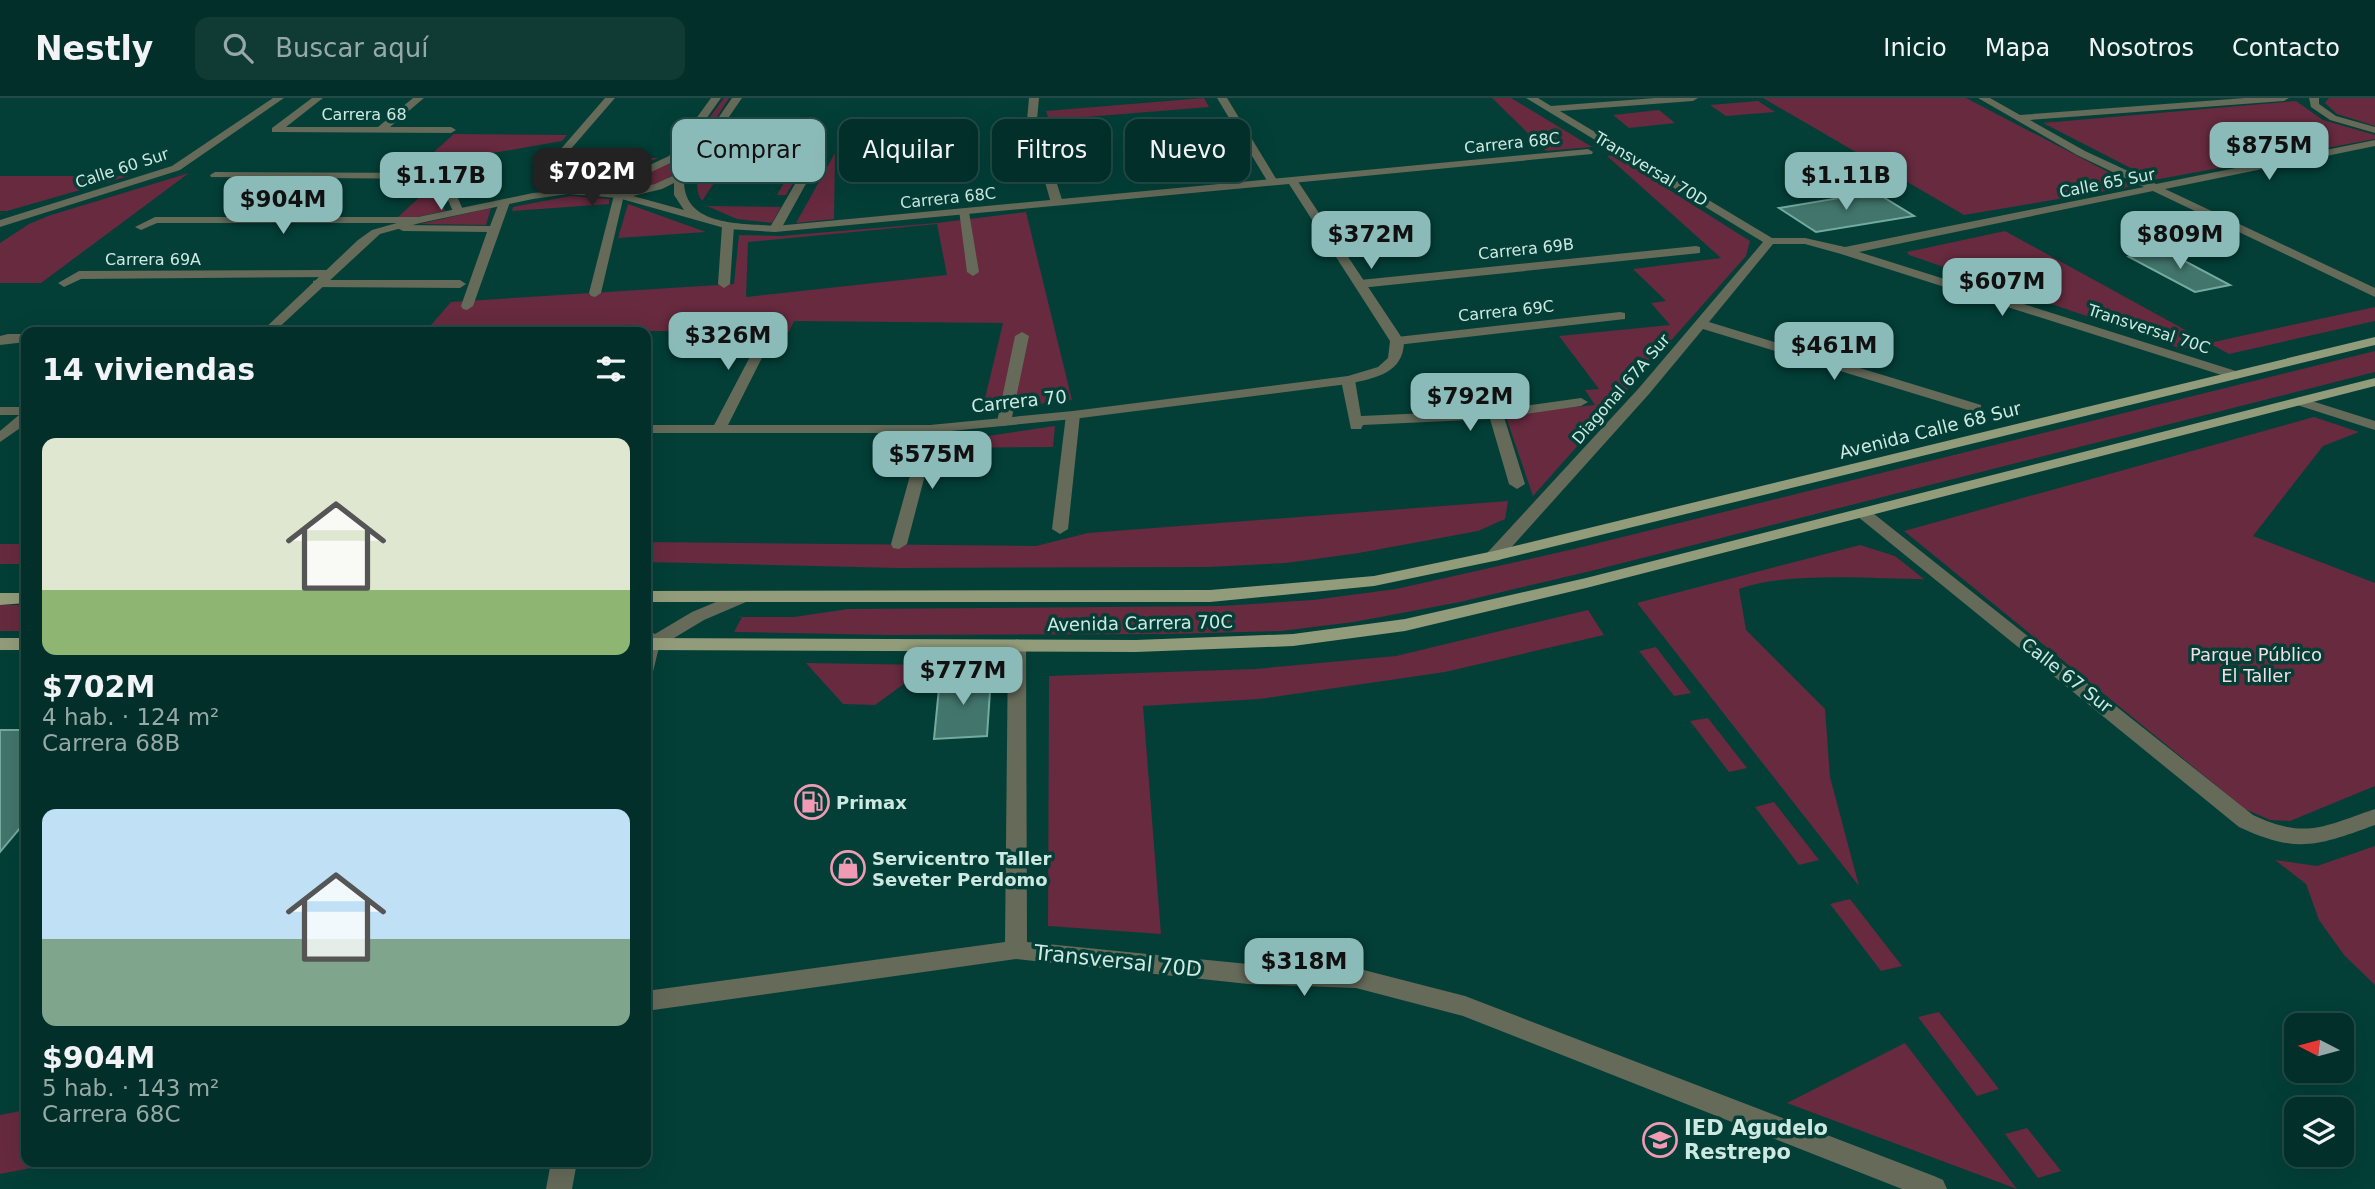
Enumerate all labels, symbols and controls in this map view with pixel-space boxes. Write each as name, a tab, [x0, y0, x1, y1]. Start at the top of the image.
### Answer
search box	[195, 17, 685, 80]
text: Nestly	[35, 29, 153, 68]
icon: search	[219, 29, 257, 67]
text: Buscar aquí	[275, 33, 428, 63]
text: Inicio	[1883, 34, 1947, 62]
text: Mapa	[1985, 34, 2050, 62]
text: Nosotros	[2088, 34, 2194, 62]
text: Contacto	[2232, 34, 2340, 62]
street label: Carrera 68	[321, 105, 407, 124]
chip: Comprar	[672, 119, 825, 182]
chip: Alquilar	[839, 119, 978, 182]
chip: Filtros	[992, 119, 1111, 182]
chip: Nuevo	[1125, 119, 1250, 182]
pin: $875M	[2220, 122, 2318, 182]
street label: Transversal 70D	[1590, 127, 1711, 210]
street label: Carrera 68C	[1463, 129, 1561, 157]
text: $875M	[2226, 132, 2312, 158]
street label: Calle 60 Sur	[73, 144, 172, 192]
pin: $702M	[543, 148, 641, 208]
pin: $1.17B	[384, 152, 498, 212]
pin: $1.11B	[1789, 152, 1903, 212]
text: $702M	[549, 158, 635, 184]
text: $1.17B	[396, 162, 486, 188]
text: $1.11B	[1801, 162, 1891, 188]
street label: Calle 65 Sur	[2058, 164, 2157, 202]
pin: $904M	[234, 176, 332, 236]
street label: Carrera 68C	[899, 184, 997, 212]
text: $904M	[240, 186, 326, 212]
pin: $372M	[1322, 212, 1420, 271]
pin: $809M	[2131, 212, 2229, 271]
text: $372M	[1328, 221, 1414, 247]
text: $809M	[2137, 221, 2223, 247]
street label: Carrera 69B	[1477, 235, 1575, 263]
street label: Carrera 69A	[105, 250, 201, 269]
pin: $607M	[1953, 258, 2051, 318]
text: $607M	[1959, 268, 2045, 294]
street label: Carrera 69C	[1457, 297, 1555, 325]
street label: Transversal 70C	[2085, 300, 2213, 358]
pin: $326M	[679, 313, 777, 372]
text: $326M	[685, 322, 771, 348]
pin: $461M	[1785, 322, 1883, 382]
street label: Diagonal 67A Sur	[1568, 330, 1674, 448]
text: $461M	[1791, 332, 1877, 358]
icon: filters	[592, 350, 630, 388]
text: 14 viviendas	[42, 352, 255, 387]
pin: $792M	[1421, 374, 1519, 433]
text: $792M	[1427, 383, 1513, 409]
street label: Carrera 70	[970, 386, 1068, 416]
street label: Avenida Calle 68 Sur	[1837, 397, 2024, 463]
pin: $575M	[883, 432, 981, 491]
text: $575M	[889, 441, 975, 467]
icon: home	[273, 483, 399, 609]
street label: Avenida Carrera 70C	[1047, 611, 1233, 635]
street label: Calle 67 Sur	[2017, 633, 2117, 717]
park label: Parque Público El Taller	[2190, 644, 2322, 686]
pin: $777M	[914, 648, 1012, 707]
text: $777M	[920, 657, 1006, 683]
text: $702M	[42, 669, 155, 704]
text: 4 hab. · 124 m²	[42, 704, 219, 730]
text: Carrera 68B	[42, 730, 180, 756]
fuel station icon: Primax	[793, 783, 831, 821]
place label: Primax	[836, 792, 907, 813]
place label: Servicentro Taller Seveter Perdomo	[872, 848, 1051, 890]
shop icon: Servicentro Taller Seveter Perdomo	[829, 849, 867, 887]
icon: home	[273, 854, 399, 980]
pin: $318M	[1255, 939, 1353, 998]
street label: Transversal 70D	[1032, 940, 1203, 982]
text: $318M	[1261, 948, 1347, 974]
north arrow	[2284, 1013, 2354, 1083]
map controls	[2284, 1013, 2354, 1167]
text: $904M	[42, 1040, 155, 1075]
text: 5 hab. · 143 m²	[42, 1075, 219, 1101]
button: layers	[2284, 1097, 2354, 1167]
text: Carrera 68C	[42, 1101, 181, 1127]
place label: IED Agudelo Restrepo	[1684, 1116, 1828, 1164]
school or university icon: IED Agudelo Restrepo	[1641, 1121, 1679, 1159]

